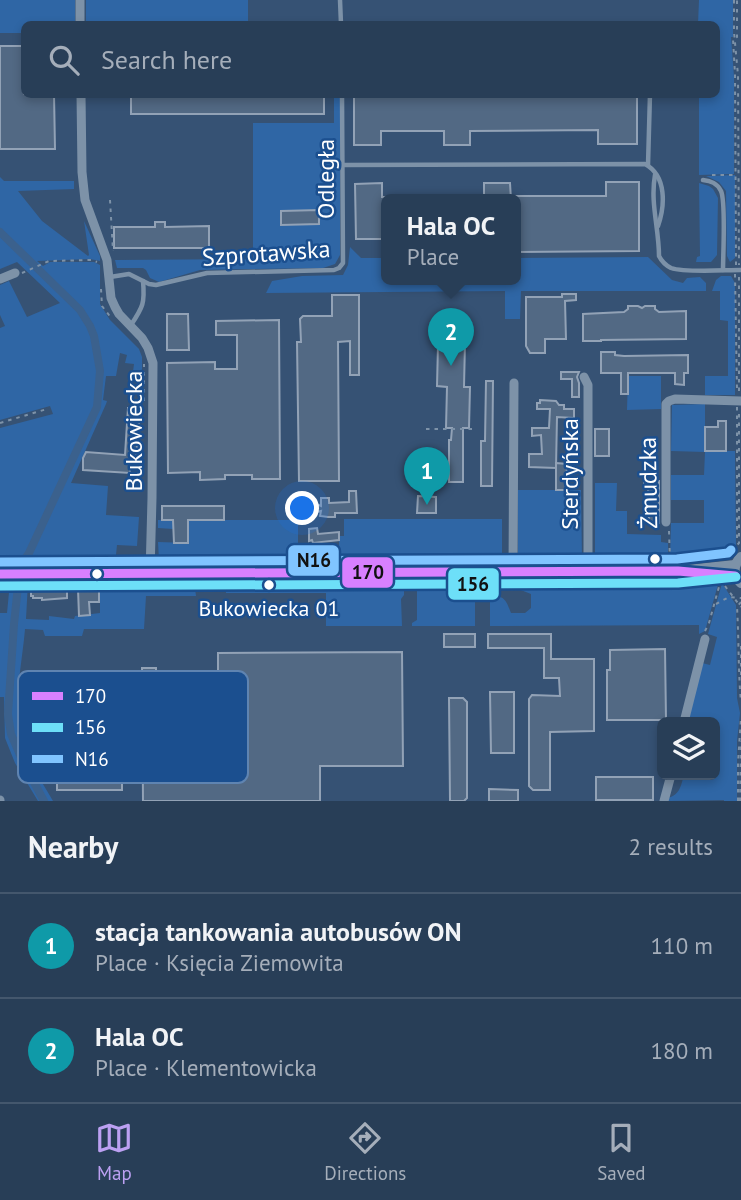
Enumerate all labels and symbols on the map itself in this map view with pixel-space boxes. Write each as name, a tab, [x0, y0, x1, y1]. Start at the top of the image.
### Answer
street label: Odległa	[310, 139, 341, 219]
street label: Szprotawska	[201, 233, 331, 273]
pin: 2	[428, 308, 474, 366]
street label: Bukowiecka	[118, 371, 149, 491]
street label: Sterdyńska	[554, 418, 585, 530]
street label: Żmudzka	[632, 437, 664, 529]
pin: 1	[404, 447, 450, 505]
your location	[285, 491, 319, 525]
line badge: N16	[287, 544, 340, 577]
text: N16	[297, 548, 331, 572]
unlabelled marker	[648, 552, 662, 566]
line badge: 170	[341, 556, 394, 589]
text: 170	[352, 560, 384, 584]
unlabelled marker	[90, 567, 104, 581]
line badge: 156	[447, 567, 500, 601]
text: 156	[457, 572, 489, 596]
marker: Bukowiecka 01	[262, 578, 276, 592]
place label: Bukowiecka 01	[199, 594, 339, 622]
legend	[18, 671, 248, 783]
text: 170	[75, 684, 106, 708]
text: 156	[75, 715, 106, 739]
text: N16	[75, 747, 109, 771]

